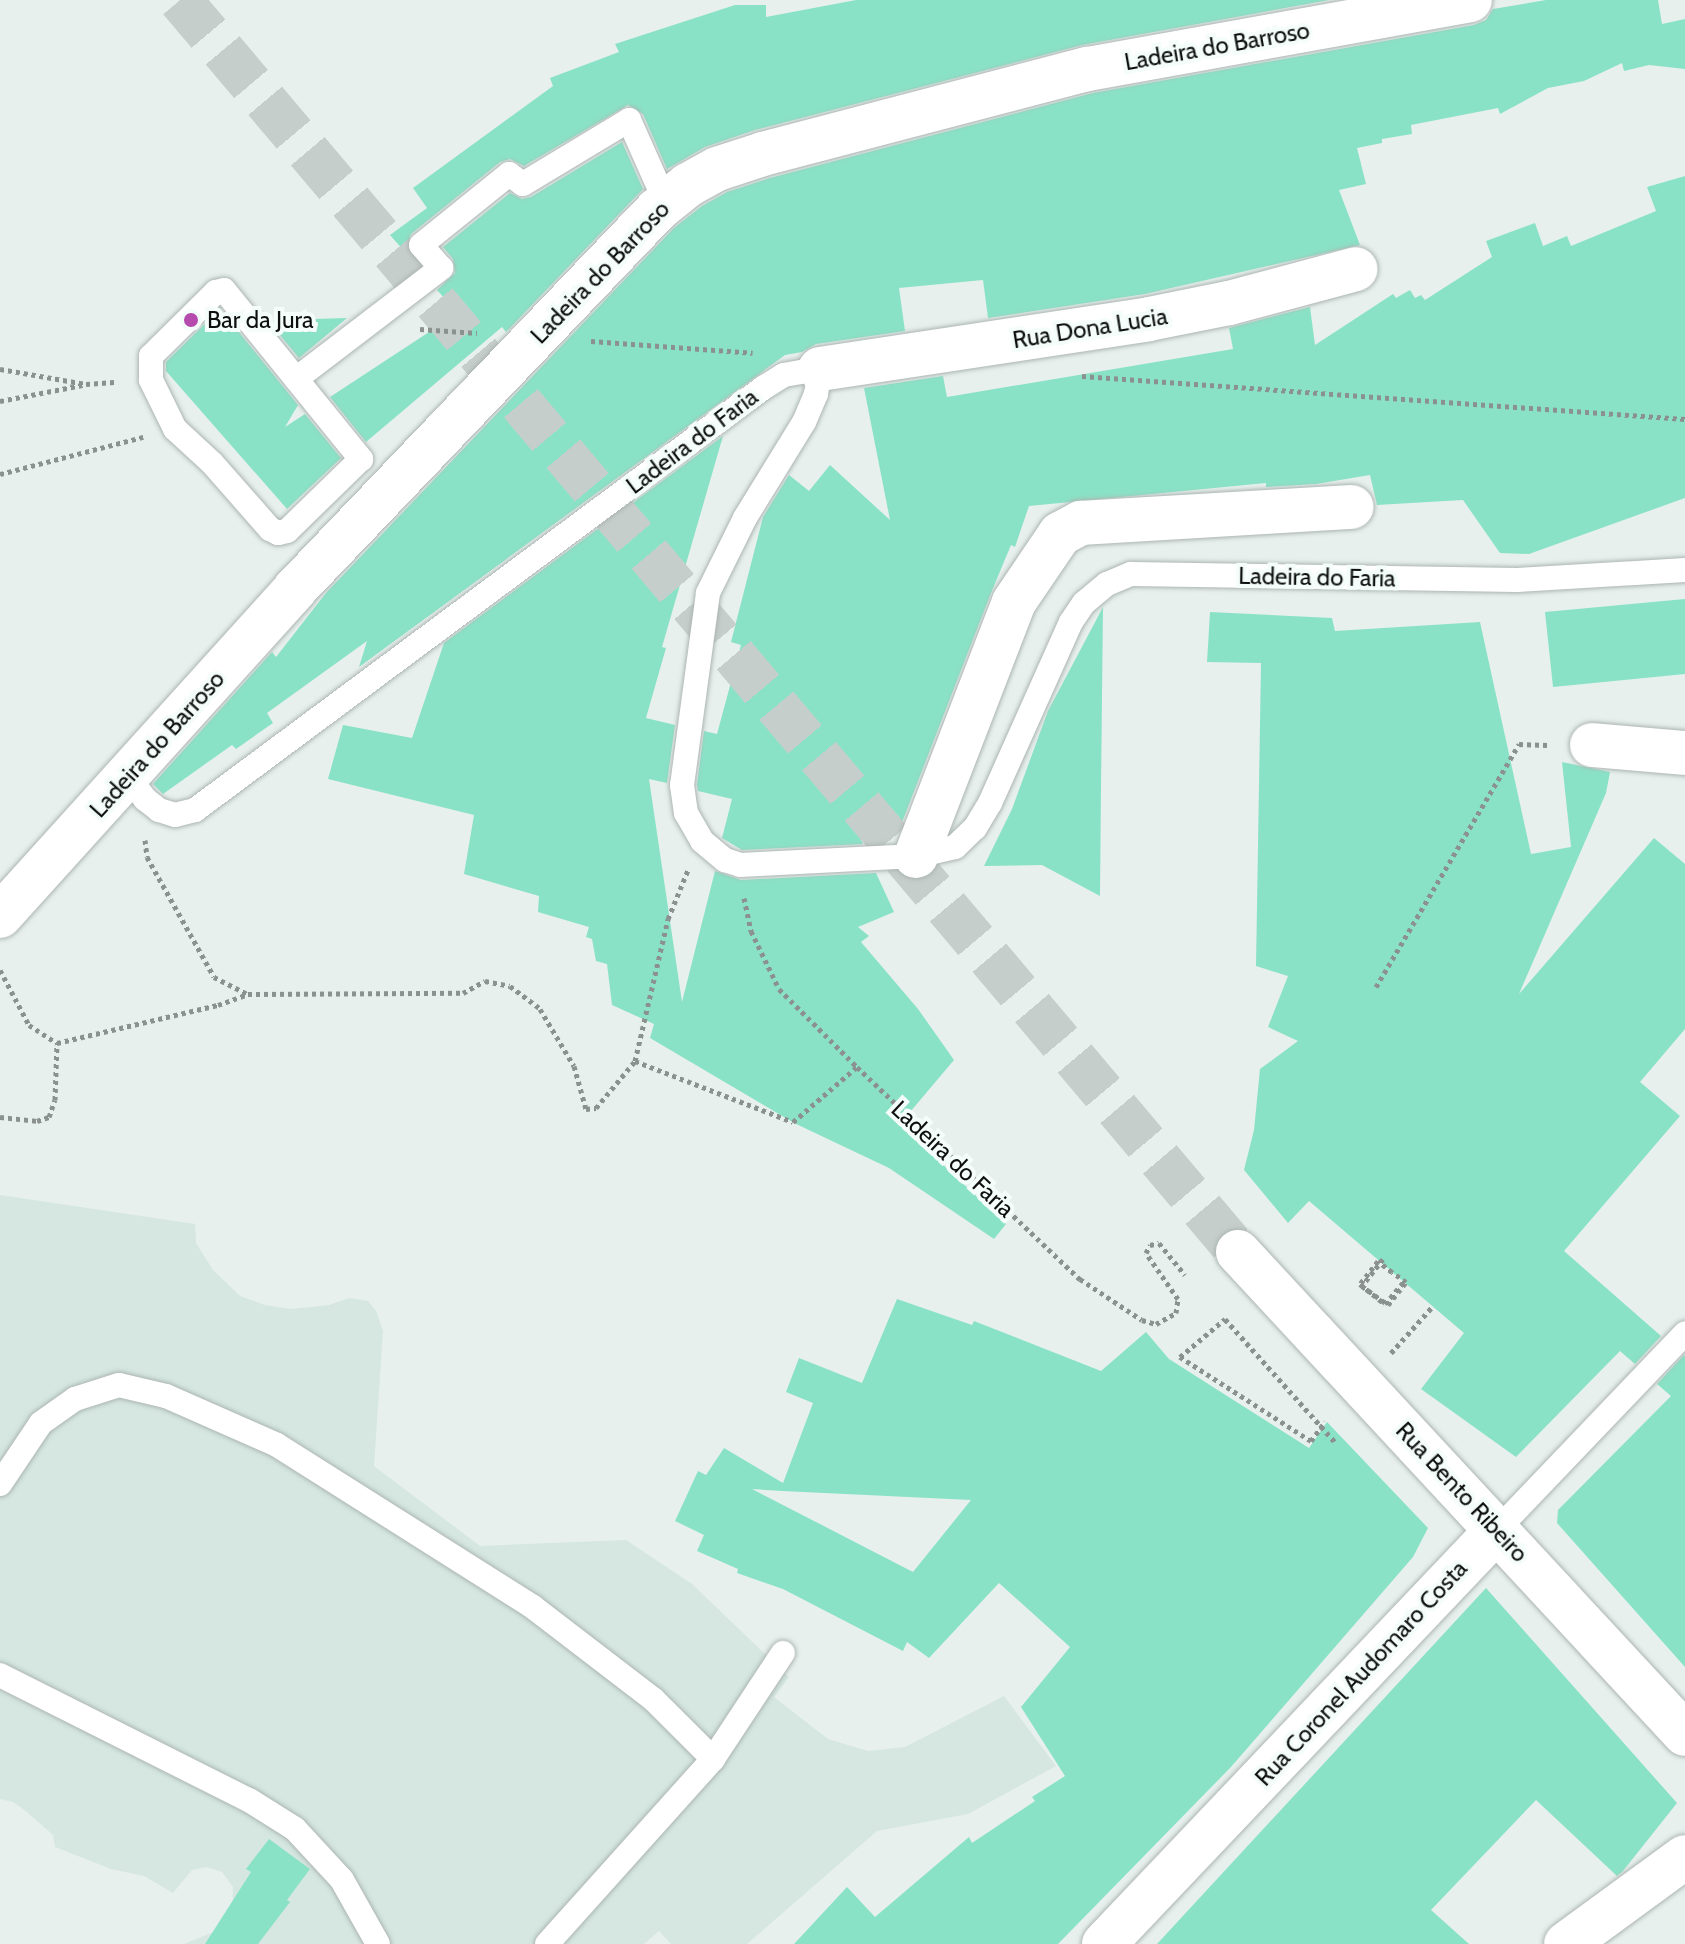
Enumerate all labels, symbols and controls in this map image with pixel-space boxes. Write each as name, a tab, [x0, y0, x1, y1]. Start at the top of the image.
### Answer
street label: Ladeira do Barroso	[1122, 16, 1312, 76]
street label: Ladeira do Barroso	[525, 195, 675, 349]
street label: Rua Dona Lucia	[1010, 302, 1170, 354]
place label: Bar da Jura	[207, 306, 313, 334]
marker: Bar da Jura	[182, 311, 200, 329]
street label: Ladeira do Faria	[620, 382, 764, 500]
street label: Ladeira do Faria	[1238, 561, 1396, 593]
street label: Ladeira do Barroso	[84, 665, 230, 823]
street label: Ladeira do Faria	[886, 1095, 1020, 1223]
street label: Rua Bento Ribeiro	[1390, 1416, 1534, 1568]
street label: Rua Coronel Audomaro Costa	[1249, 1554, 1473, 1792]

